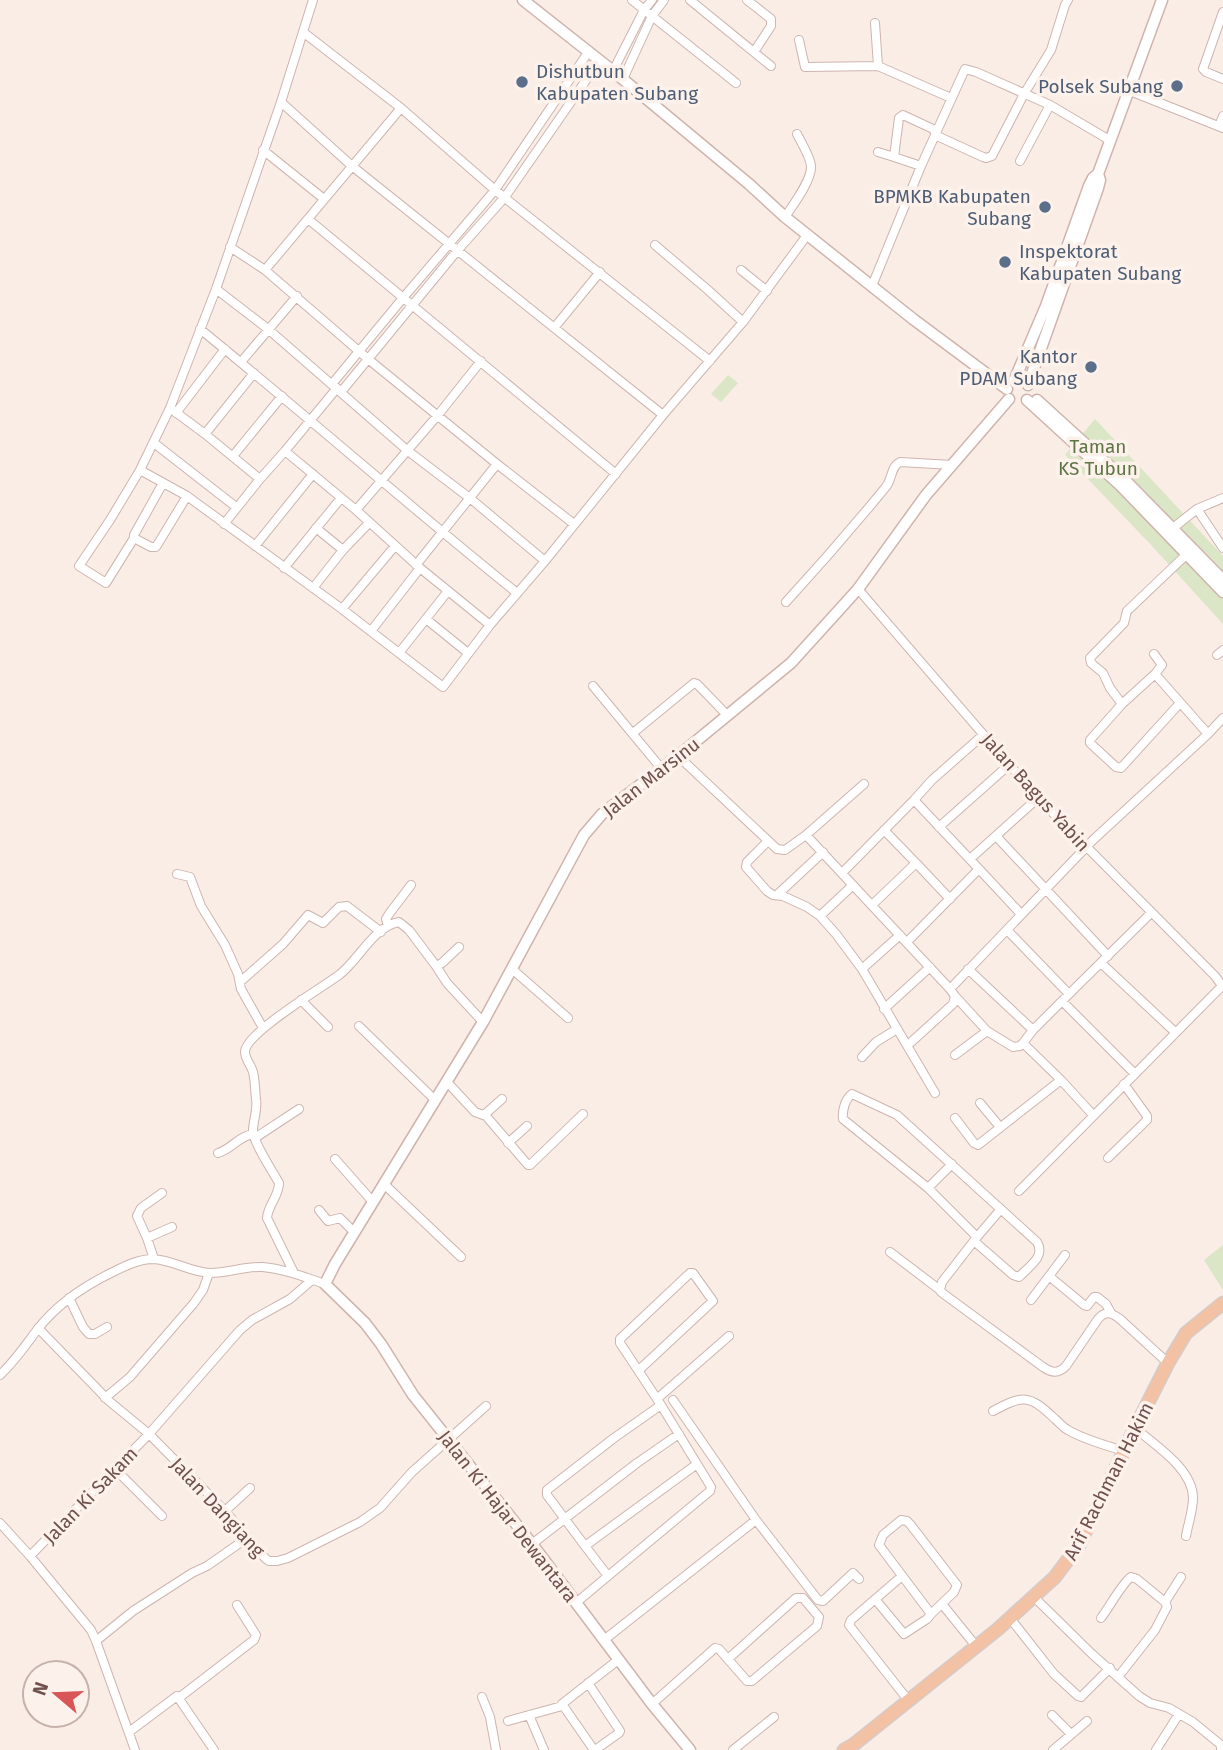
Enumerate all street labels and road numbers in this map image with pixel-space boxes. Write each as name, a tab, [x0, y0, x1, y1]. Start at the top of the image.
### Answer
street label: Jalan Bagus Yabin	[976, 728, 1095, 856]
street label: Jalan Marsinu	[598, 732, 704, 822]
street label: Arif Rachman Hakim	[1059, 1398, 1158, 1564]
street label: Jalan Ki Hajar Dewantara	[433, 1426, 582, 1607]
street label: Jalan Ki Sakam	[38, 1442, 142, 1549]
street label: Jalan Dangiang	[166, 1453, 270, 1562]

